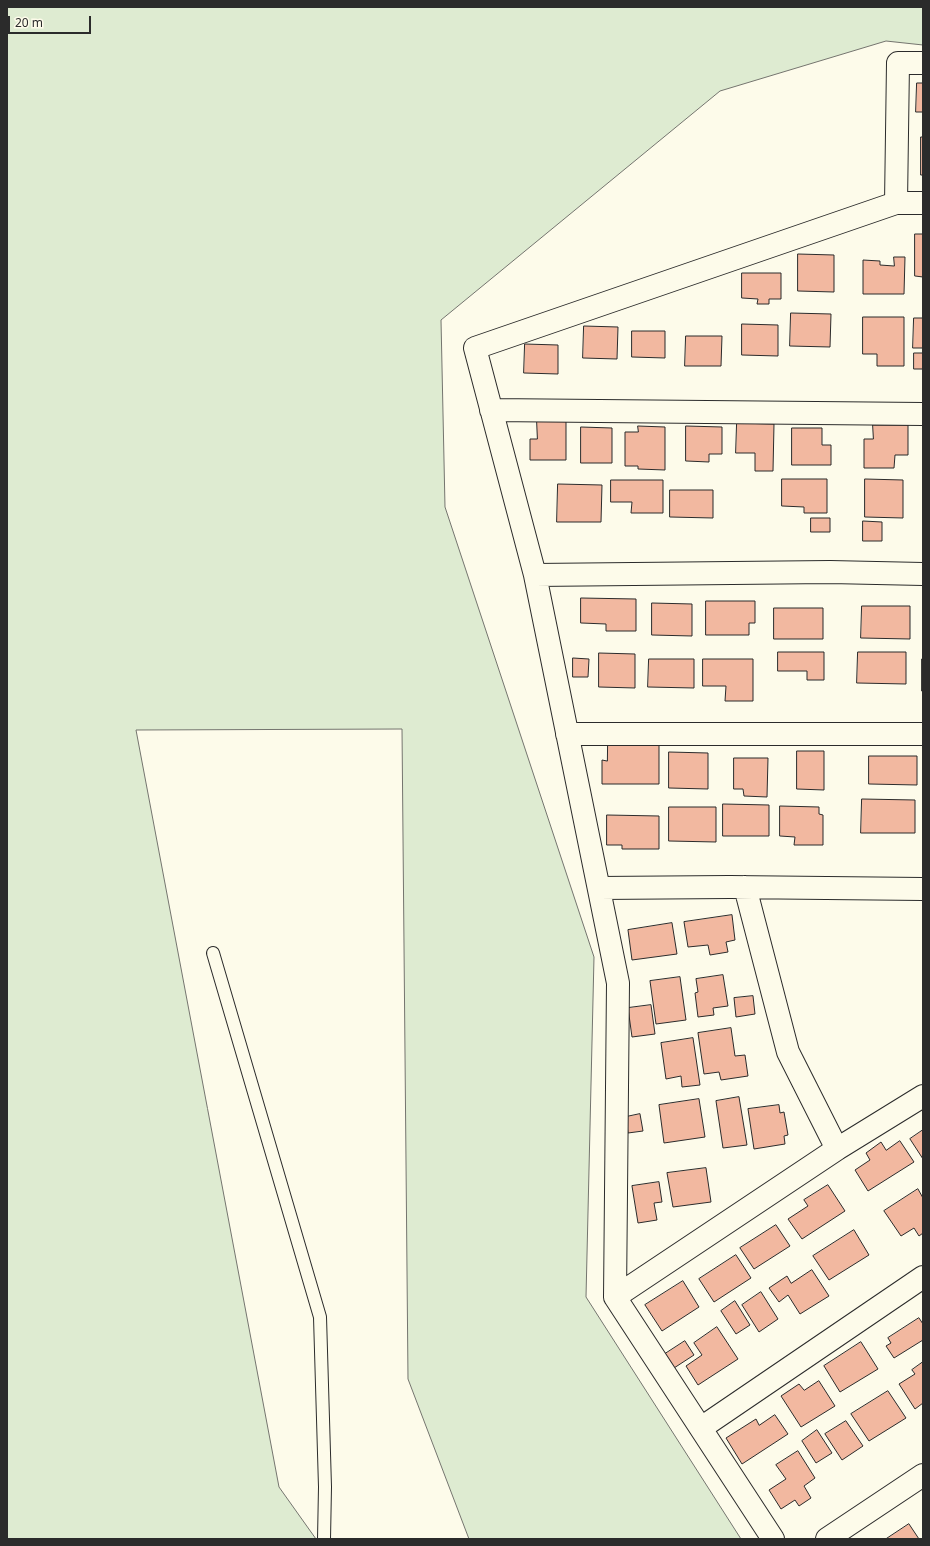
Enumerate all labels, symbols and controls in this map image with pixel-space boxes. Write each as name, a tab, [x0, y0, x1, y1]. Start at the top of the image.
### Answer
scale bar	[10, 8, 93, 34]
text: 20 m	[15, 14, 43, 31]

